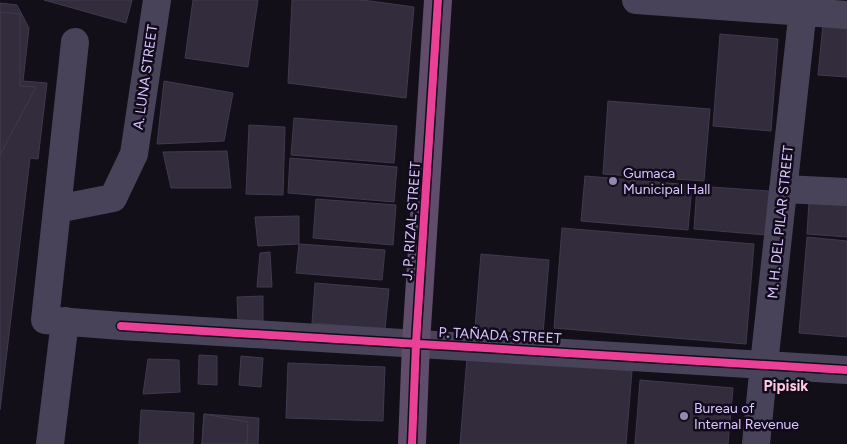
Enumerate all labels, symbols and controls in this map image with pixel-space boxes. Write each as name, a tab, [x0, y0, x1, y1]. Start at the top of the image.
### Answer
street label: A. LUNA STREET	[130, 23, 161, 131]
street label: M. H. DEL PILAR STREET	[764, 144, 797, 300]
street label: J. P. RIZAL STREET	[399, 161, 424, 281]
place label: Gumaca Municipal Hall	[623, 165, 710, 198]
marker: Gumaca Municipal Hall	[607, 175, 619, 187]
street label: P. TAÑADA STREET	[438, 324, 562, 347]
district label: Pipisik	[764, 377, 808, 395]
place label: Bureau of Internal Revenue	[694, 400, 799, 433]
marker: Bureau of Internal Revenue	[678, 410, 690, 422]

